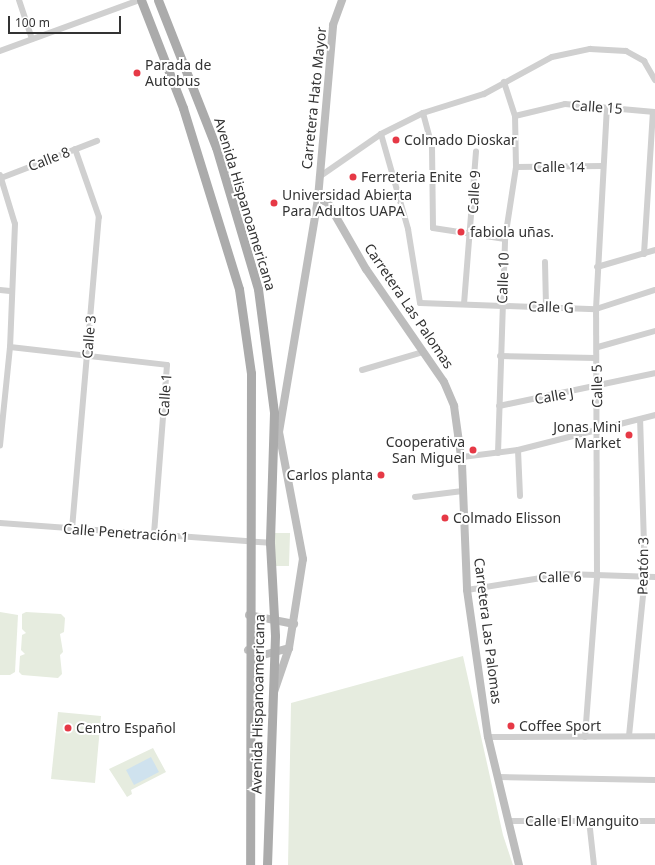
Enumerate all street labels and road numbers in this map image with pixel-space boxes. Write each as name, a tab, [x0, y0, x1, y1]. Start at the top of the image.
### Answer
street label: Carretera Hato Mayor	[298, 26, 330, 170]
street label: Calle 15	[571, 97, 623, 117]
street label: Avenida Hispanoamericana	[211, 116, 279, 292]
street label: Calle 8	[26, 143, 72, 175]
street label: Calle 14	[533, 159, 585, 175]
street label: Calle 9	[464, 170, 484, 214]
street label: Carretera Las Palomas	[361, 240, 457, 372]
street label: Calle 10	[494, 252, 512, 304]
street label: Calle G	[528, 298, 574, 316]
street label: Calle 3	[79, 315, 99, 359]
street label: Calle 5	[588, 364, 606, 408]
street label: Calle 1	[155, 373, 175, 417]
street label: Calle J	[533, 384, 575, 408]
street label: Calle Penetración 1	[63, 520, 189, 546]
street label: Peatón 3	[634, 537, 652, 595]
street label: Carretera Las Palomas	[471, 557, 505, 705]
street label: Calle 6	[538, 568, 582, 586]
street label: Avenida Hispanoamericana	[248, 614, 268, 794]
street label: Calle El Manguito	[525, 813, 639, 829]

